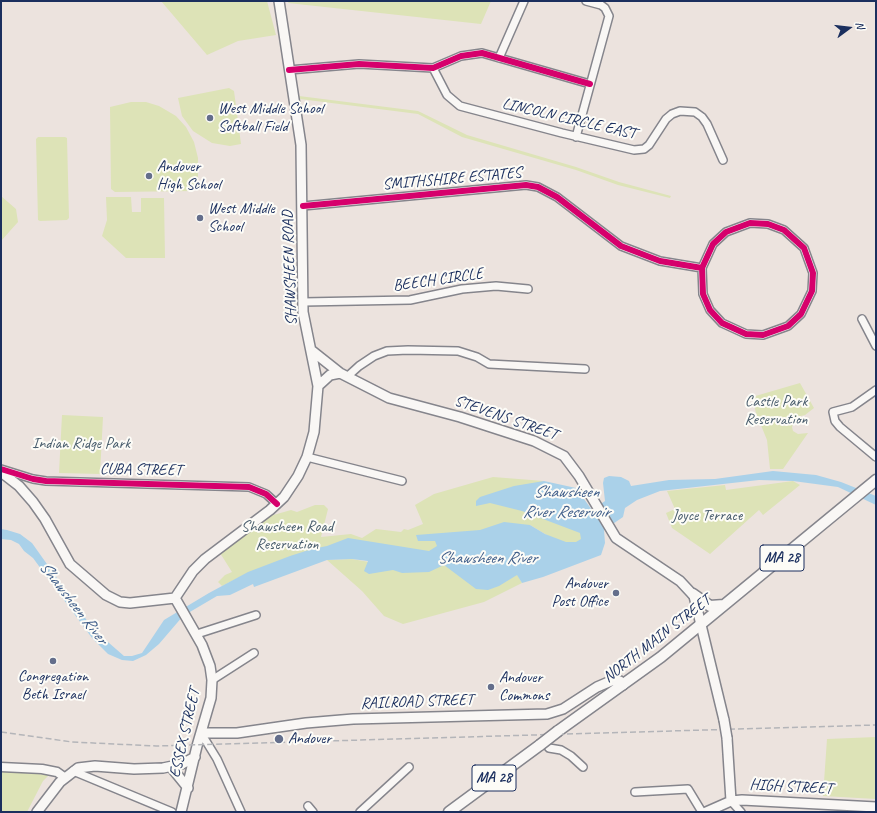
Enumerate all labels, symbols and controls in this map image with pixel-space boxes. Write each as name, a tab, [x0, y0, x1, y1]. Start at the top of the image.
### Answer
north arrow	[829, 8, 869, 48]
text: N	[853, 20, 868, 30]
street label: LINCOLN CIRCLE EAST	[500, 94, 638, 144]
place label: West Middle School Softball Field	[218, 99, 323, 137]
marker: West Middle School Softball Field	[205, 113, 215, 123]
place label: Andover High School	[157, 157, 220, 195]
street label: SMITHSHIRE ESTATES	[382, 163, 522, 195]
marker: Andover High School	[144, 171, 154, 181]
place label: West Middle School	[208, 199, 275, 237]
street label: SHAWSHEEN ROAD	[278, 210, 302, 326]
marker: West Middle School	[195, 213, 205, 223]
street label: BEECH CIRCLE	[392, 264, 484, 296]
street label: STEVENS STREET	[452, 391, 560, 445]
park label: Castle Park Reservation	[744, 392, 808, 430]
park label: Indian Ridge Park	[32, 434, 130, 454]
street label: CUBA STREET	[100, 460, 182, 480]
water label: Shawsheen River Reservoir	[523, 483, 609, 523]
park label: Joyce Terrace	[672, 506, 742, 526]
park label: Shawsheen Road Reservation	[241, 517, 333, 555]
road number: MA 28	[760, 545, 804, 571]
water label: Shawsheen River	[438, 549, 536, 569]
water label: Shawsheen River	[35, 558, 111, 648]
place label: Andover Post Office	[552, 574, 608, 612]
marker: Andover Post Office	[611, 588, 621, 598]
street label: NORTH MAIN STREET	[599, 591, 715, 687]
marker: Congregation Beth Israel	[48, 656, 58, 666]
place label: Congregation Beth Israel	[18, 667, 88, 705]
place label: Andover Commons	[499, 668, 549, 706]
marker: Andover Commons	[486, 682, 496, 692]
street label: ESSEX STREET	[165, 687, 205, 779]
street label: RAILROAD STREET	[360, 690, 474, 714]
place label: Andover	[288, 729, 331, 749]
marker: Andover	[273, 733, 285, 745]
road number: MA 28	[472, 765, 516, 791]
street label: HIGH STREET	[749, 775, 833, 799]

